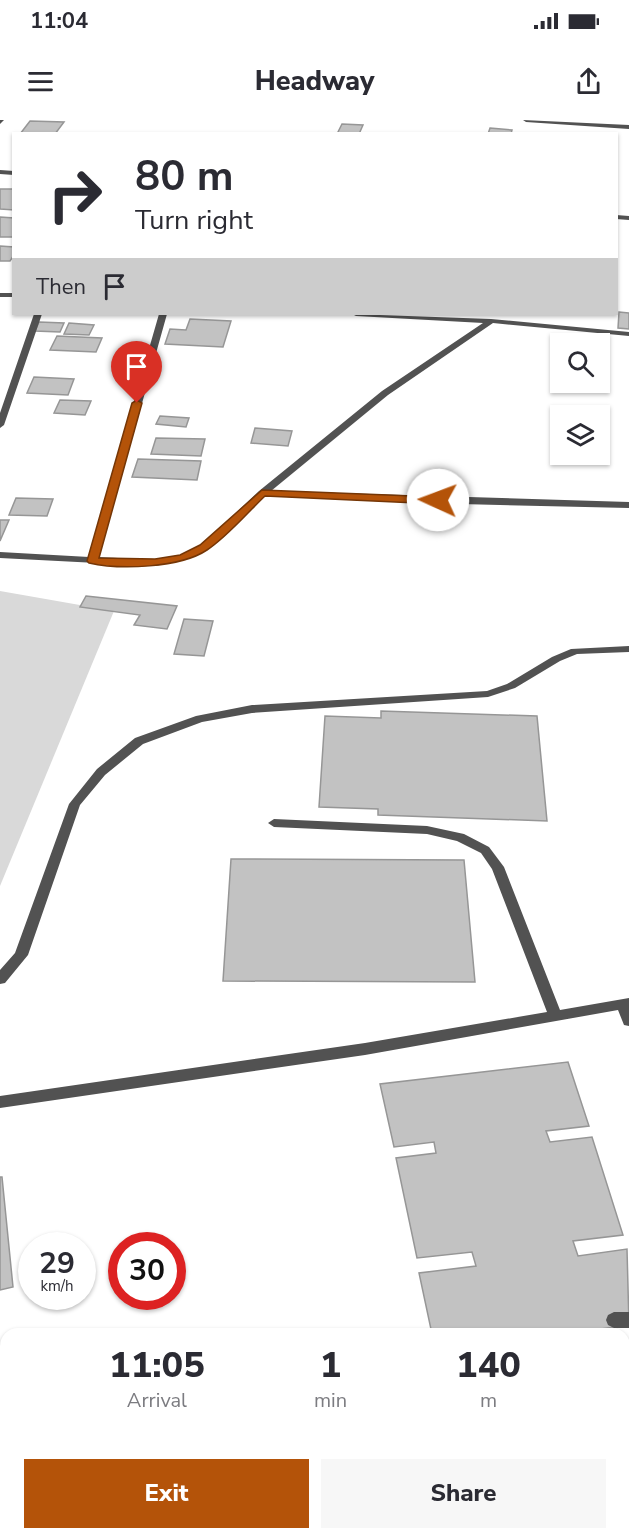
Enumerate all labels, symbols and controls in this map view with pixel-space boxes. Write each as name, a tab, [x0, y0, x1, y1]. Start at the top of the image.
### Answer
text: 11:04	[30, 6, 88, 36]
text: Headway	[255, 63, 374, 100]
icon: menu	[24, 65, 57, 98]
icon: share	[572, 65, 605, 98]
text: 80 m	[135, 148, 234, 205]
icon: right	[36, 156, 114, 234]
text: Turn right	[135, 202, 253, 239]
icon: arrive	[98, 270, 131, 303]
text: Then	[36, 272, 86, 302]
map controls	[550, 333, 610, 465]
button: search	[550, 333, 610, 393]
pin	[111, 341, 162, 403]
icon: arrive	[120, 350, 153, 383]
button: layers	[550, 405, 610, 465]
position arrow	[406, 468, 470, 532]
speed limit sign: 30	[108, 1232, 186, 1310]
text: 29	[39, 1243, 75, 1284]
text: km/h	[40, 1276, 74, 1296]
text: 11:05	[109, 1341, 205, 1390]
text: 1	[320, 1341, 341, 1390]
text: 140	[456, 1341, 521, 1390]
text: Arrival	[127, 1387, 187, 1414]
text: min	[314, 1387, 347, 1414]
text: m	[480, 1387, 497, 1414]
button: Exit	[24, 1459, 309, 1528]
button: Share	[321, 1459, 606, 1528]

